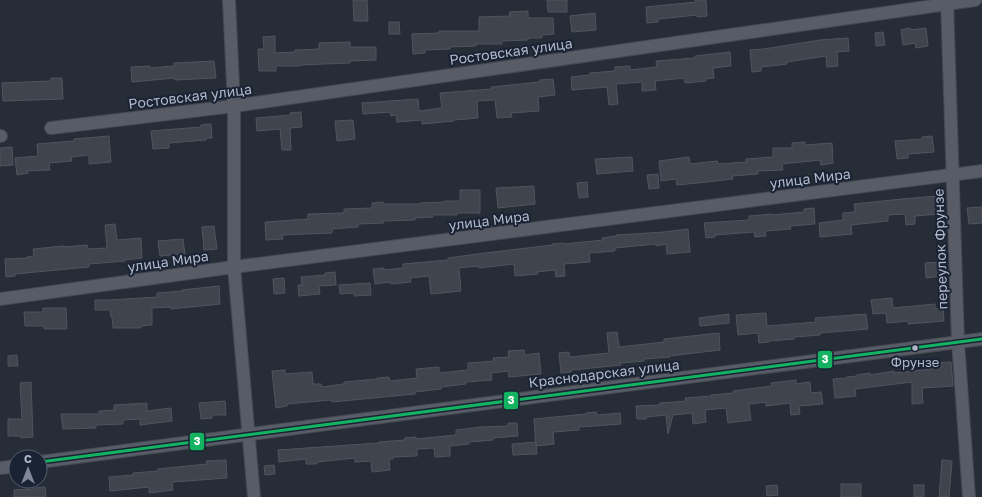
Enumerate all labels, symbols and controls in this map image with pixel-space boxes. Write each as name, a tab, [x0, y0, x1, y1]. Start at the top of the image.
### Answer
street label: Ростовская улица	[448, 34, 574, 68]
street label: Ростовская улица	[127, 80, 253, 112]
street label: улица Мира	[768, 165, 852, 191]
street label: переулок Фрунзе	[929, 188, 951, 310]
street label: улица Мира	[447, 207, 531, 233]
street label: улица Мира	[126, 247, 210, 275]
marker: Фрунзе	[910, 343, 920, 353]
line badge: 3	[817, 350, 833, 369]
text: 3	[822, 352, 829, 365]
place label: Фрунзе	[891, 354, 939, 370]
street label: Краснодарская улица	[528, 355, 680, 391]
line badge: 3	[503, 391, 519, 410]
text: 3	[508, 393, 515, 406]
line badge: 3	[189, 432, 205, 451]
text: 3	[194, 434, 201, 447]
north arrow	[8, 449, 48, 489]
text: С	[24, 452, 32, 465]

